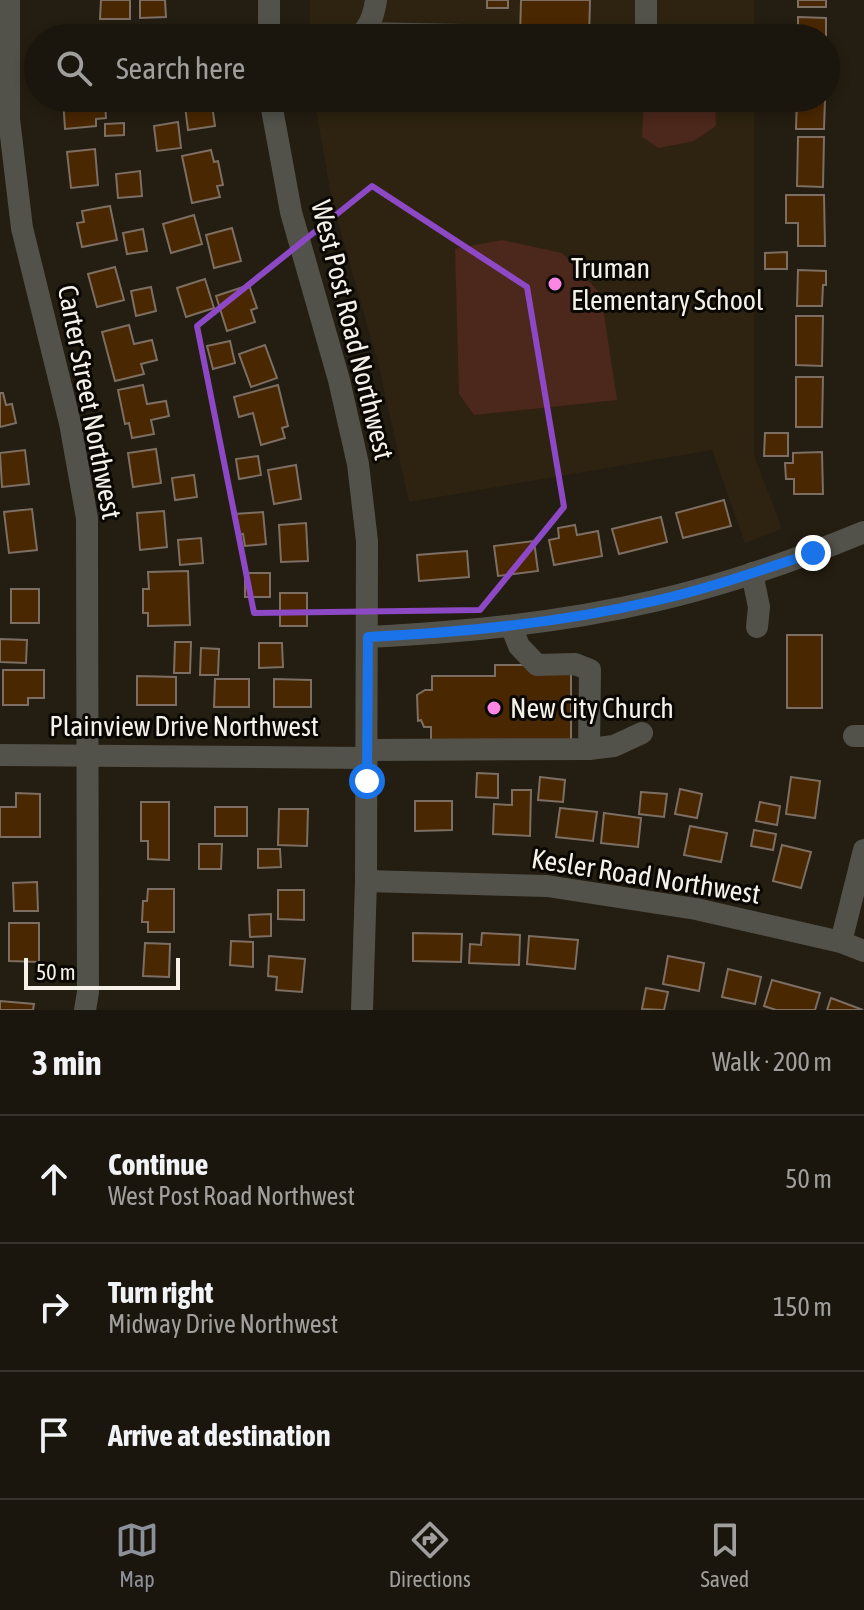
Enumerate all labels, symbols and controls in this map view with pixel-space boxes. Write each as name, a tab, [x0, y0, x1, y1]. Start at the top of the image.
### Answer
search box	[24, 24, 840, 112]
icon: search	[52, 46, 96, 90]
text: Search here	[116, 51, 245, 85]
street label: West Post Road Northwest	[305, 197, 401, 463]
place label: Truman Elementary School	[571, 252, 764, 316]
marker: Truman Elementary School	[546, 275, 564, 293]
street label: Carter Street Northwest	[52, 282, 128, 522]
route end	[795, 535, 831, 571]
place label: New City Church	[510, 692, 674, 724]
marker: New City Church	[485, 699, 503, 717]
street label: Plainview Drive Northwest	[49, 710, 319, 742]
route start	[349, 763, 385, 799]
street label: Kesler Road Northwest	[529, 842, 763, 910]
scale bar	[24, 954, 180, 990]
text: 50 m	[36, 959, 76, 985]
text: 3 min	[32, 1043, 101, 1082]
text: Walk · 200 m	[712, 1047, 832, 1077]
text: Continue	[108, 1147, 208, 1181]
icon: ahead	[32, 1157, 76, 1201]
text: 50 m	[785, 1164, 832, 1194]
text: West Post Road Northwest	[108, 1181, 355, 1211]
text: Turn right	[108, 1275, 214, 1309]
icon: right	[32, 1285, 76, 1329]
text: 150 m	[773, 1292, 832, 1322]
text: Midway Drive Northwest	[108, 1309, 338, 1339]
icon: arrive	[32, 1413, 76, 1457]
text: Arrive at destination	[108, 1418, 330, 1452]
tab: Map	[115, 1518, 159, 1592]
tab: Directions	[389, 1518, 471, 1592]
tab: Saved	[700, 1518, 749, 1592]

